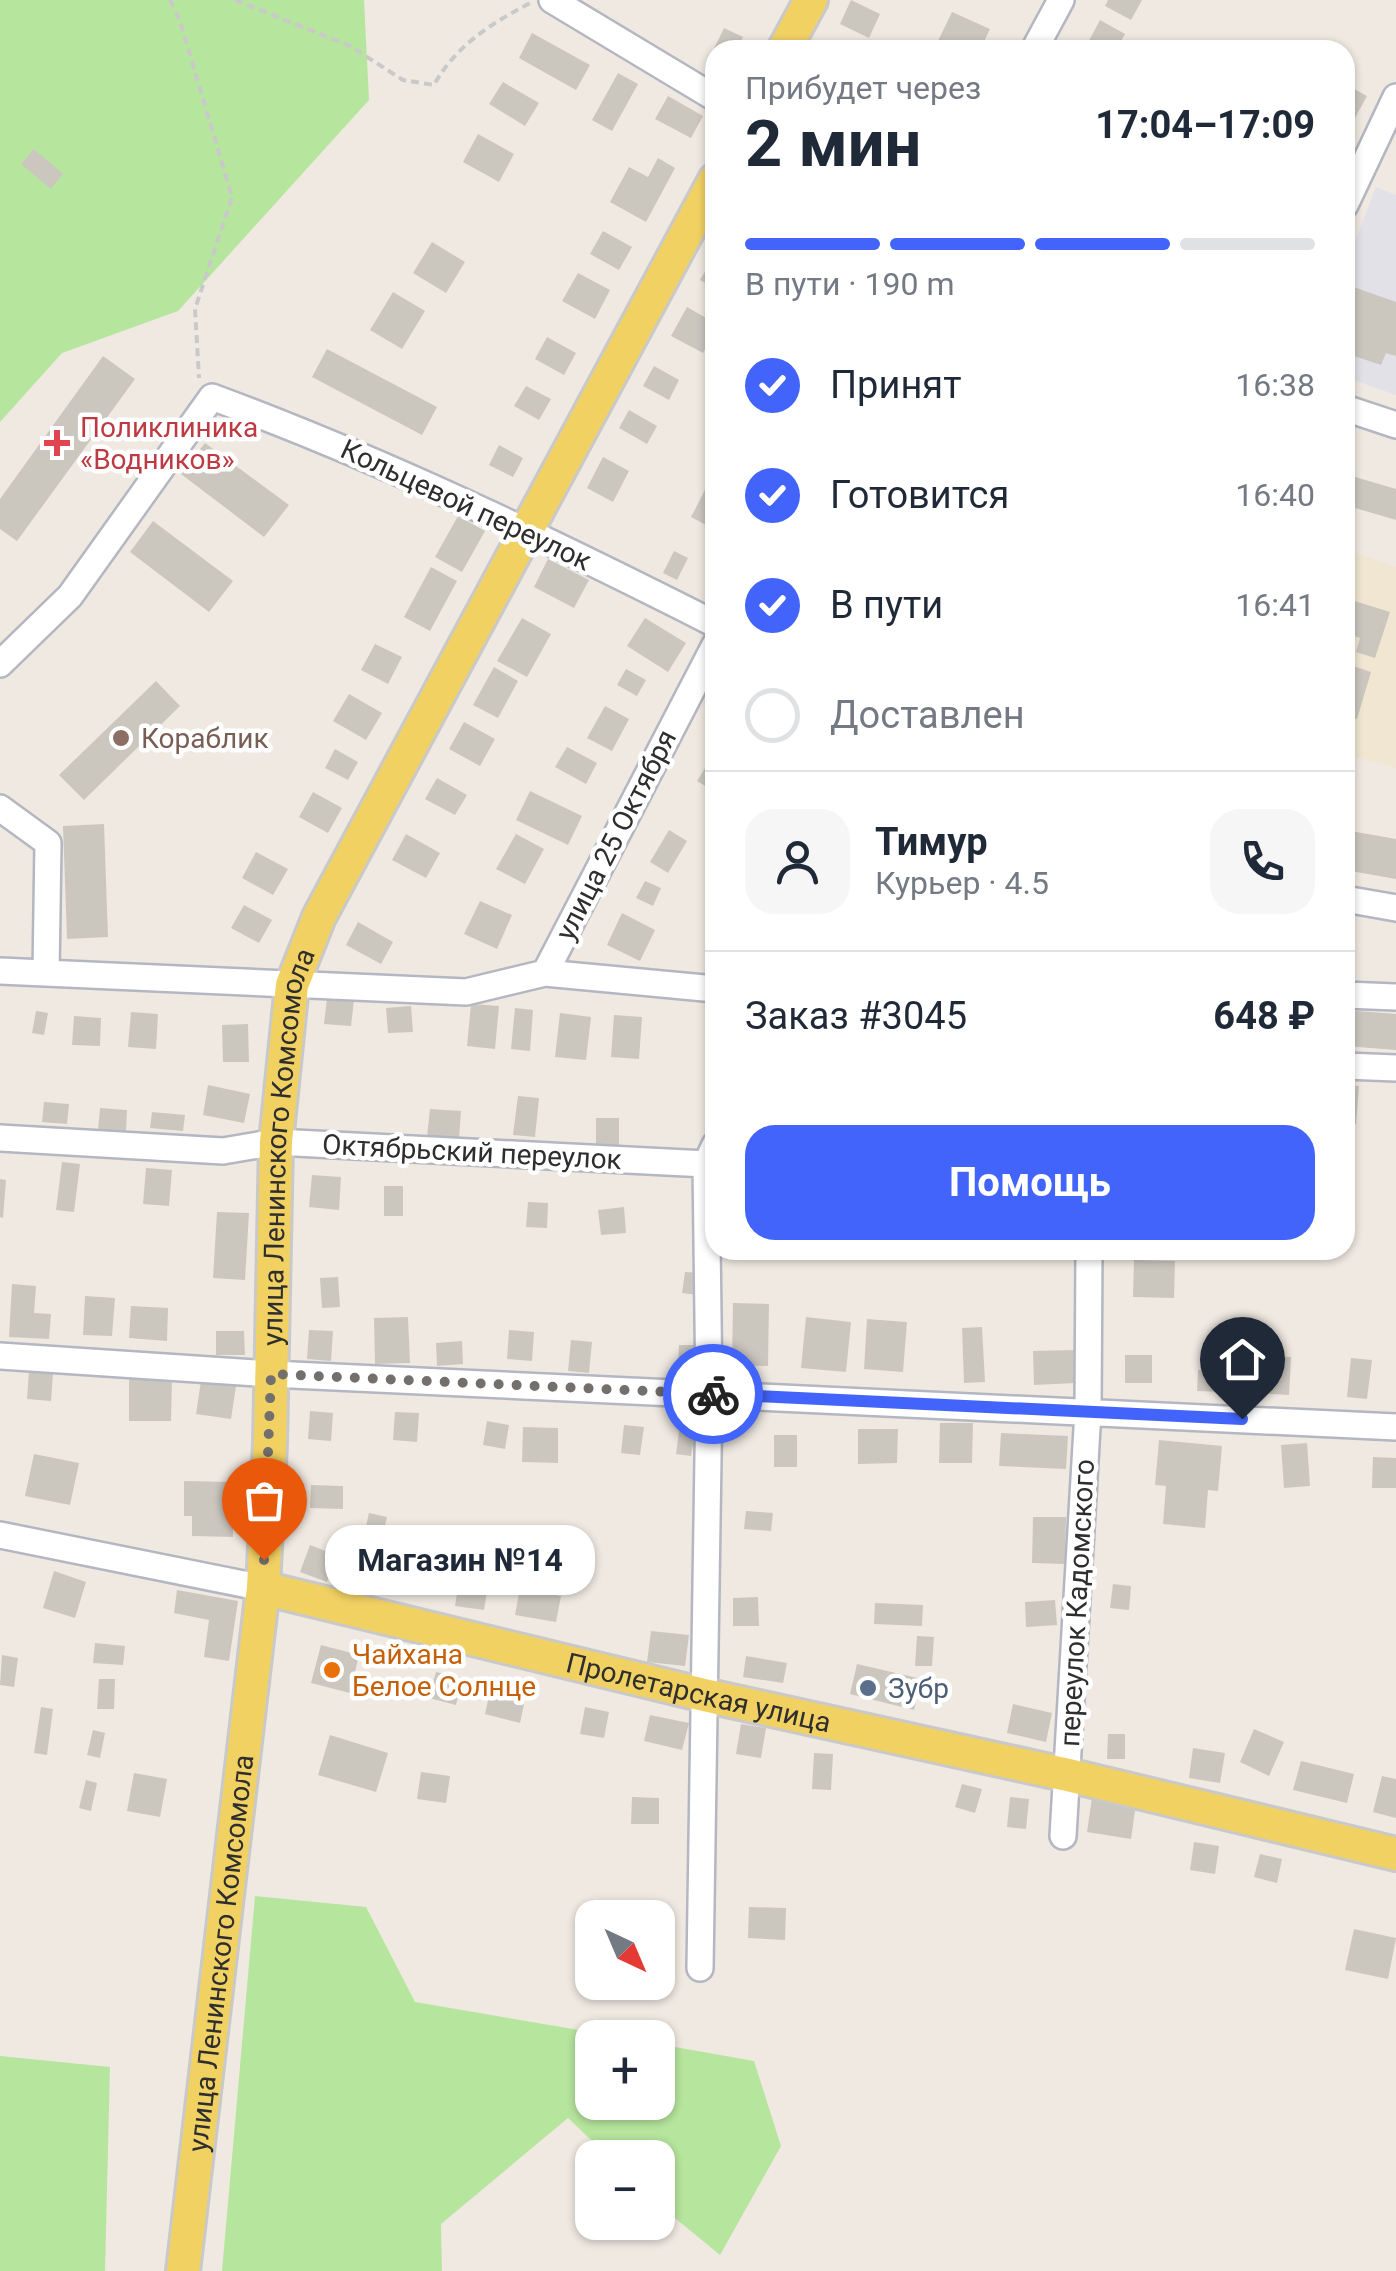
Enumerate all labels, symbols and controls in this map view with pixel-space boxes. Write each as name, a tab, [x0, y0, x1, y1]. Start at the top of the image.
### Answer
text: Прибудет через	[745, 69, 981, 107]
text: 17:04–17:09	[1095, 103, 1315, 147]
text: 2 мин	[745, 106, 921, 182]
text: В пути · 190 m	[745, 265, 955, 303]
icon: check	[745, 358, 800, 413]
text: Принят	[830, 363, 961, 407]
text: 16:38	[1235, 366, 1315, 404]
place label: Поликлиника «Водников»	[80, 411, 258, 476]
marker: Поликлиника «Водников»	[44, 430, 70, 456]
street label: Кольцевой переулок	[335, 432, 597, 578]
icon: check	[745, 468, 800, 523]
text: Готовится	[830, 473, 1009, 517]
text: 16:40	[1235, 476, 1315, 514]
icon: check	[745, 578, 800, 633]
text: В пути	[830, 583, 943, 627]
text: 16:41	[1235, 586, 1315, 624]
text: Доставлен	[830, 693, 1025, 737]
place label: Кораблик	[141, 722, 269, 755]
street label: улица 25 Октября	[549, 724, 683, 946]
marker: Кораблик	[110, 727, 132, 749]
button: person	[745, 809, 850, 914]
button: phone	[1210, 809, 1315, 914]
text: Тимур	[875, 820, 988, 864]
text: Курьер · 4.5	[875, 864, 1049, 902]
street label: улица Ленинского Комсомола	[255, 943, 321, 1346]
text: Заказ #3045	[745, 994, 967, 1038]
text: 648 ₽	[1213, 994, 1315, 1038]
button: Помощь	[745, 1125, 1315, 1240]
street label: Октябрьский переулок	[321, 1128, 623, 1176]
pin	[1200, 1317, 1285, 1420]
icon: home	[1215, 1332, 1270, 1387]
courier	[663, 1344, 763, 1444]
icon: bike	[686, 1367, 741, 1422]
pin	[222, 1458, 307, 1561]
street label: переулок Кадомского	[1053, 1458, 1101, 1748]
icon: bag	[237, 1473, 292, 1528]
callout: Магазин №14	[324, 1525, 594, 1595]
text: Магазин №14	[357, 1541, 563, 1579]
place label: Чайхана Белое Солнце	[352, 1638, 536, 1703]
street label: Пролетарская улица	[563, 1646, 834, 1739]
marker: Чайхана Белое Солнце	[321, 1659, 343, 1681]
place label: Зубр	[888, 1672, 949, 1705]
marker: Зубр	[857, 1677, 879, 1699]
street label: улица Ленинского Комсомола	[181, 1753, 260, 2154]
north arrow	[575, 1900, 675, 2000]
map controls	[575, 1900, 675, 2240]
button: +	[575, 2020, 675, 2120]
button: −	[575, 2140, 675, 2240]

